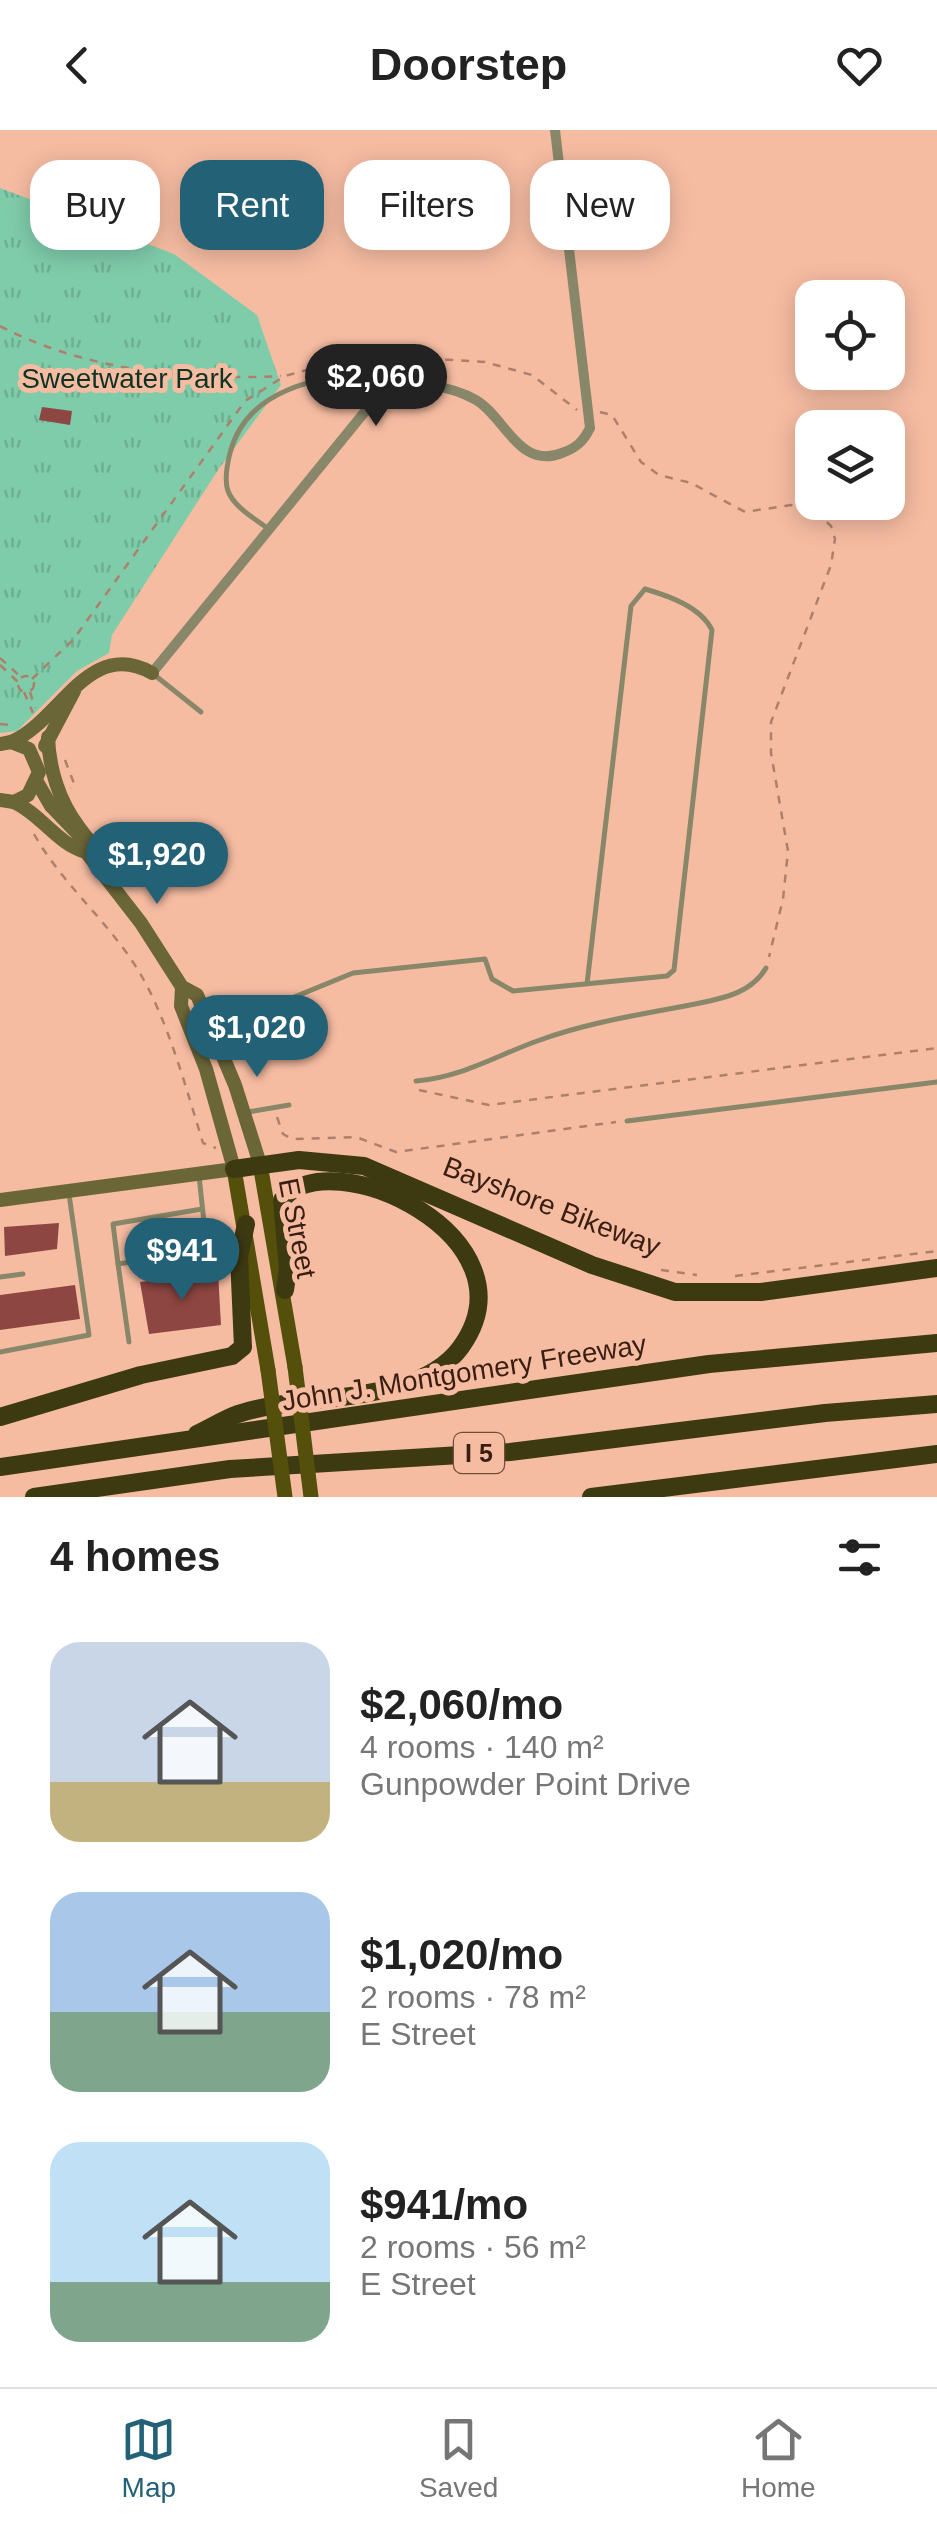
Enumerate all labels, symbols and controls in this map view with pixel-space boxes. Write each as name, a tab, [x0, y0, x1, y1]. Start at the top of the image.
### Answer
icon: back	[50, 38, 105, 93]
icon: heart	[832, 38, 887, 93]
text: Doorstep	[370, 39, 567, 90]
chip: Buy	[30, 160, 160, 250]
chip: Rent	[180, 160, 324, 250]
chip: Filters	[344, 160, 510, 250]
chip: New	[530, 160, 670, 250]
map controls	[795, 280, 905, 520]
button: locate	[795, 280, 905, 390]
pin: $2,060	[295, 344, 457, 429]
text: $2,060	[327, 358, 425, 394]
park label: Sweetwater Park	[21, 363, 234, 394]
button: layers	[795, 410, 905, 520]
pin: $1,920	[76, 822, 238, 907]
text: $1,920	[108, 836, 206, 872]
pin: $1,020	[176, 995, 338, 1080]
text: $1,020	[208, 1009, 306, 1045]
street label: Bayshore Bikeway	[439, 1151, 665, 1262]
street label: E Street	[273, 1175, 322, 1281]
pin: $941	[123, 1218, 241, 1303]
text: $941	[146, 1232, 218, 1268]
street label: John J. Montgomery Freeway	[280, 1328, 649, 1417]
road number: I 5	[454, 1433, 504, 1473]
icon: filters	[832, 1530, 887, 1585]
text: 4 homes	[50, 1533, 220, 1580]
text: $2,060/mo	[360, 1681, 563, 1728]
icon: home	[130, 1682, 250, 1802]
text: 4 rooms · 140 m²	[360, 1729, 604, 1765]
text: Gunpowder Point Drive	[360, 1766, 691, 1802]
text: $1,020/mo	[360, 1931, 563, 1978]
icon: home	[130, 1932, 250, 2052]
text: 2 rooms · 78 m²	[360, 1979, 586, 2015]
text: E Street	[360, 2016, 476, 2052]
text: $941/mo	[360, 2181, 528, 2228]
icon: home	[130, 2182, 250, 2302]
text: 2 rooms · 56 m²	[360, 2229, 586, 2265]
text: E Street	[360, 2266, 476, 2302]
tab: Map	[121, 2412, 176, 2504]
tab: Saved	[419, 2412, 498, 2504]
tab: Home	[741, 2412, 816, 2504]

